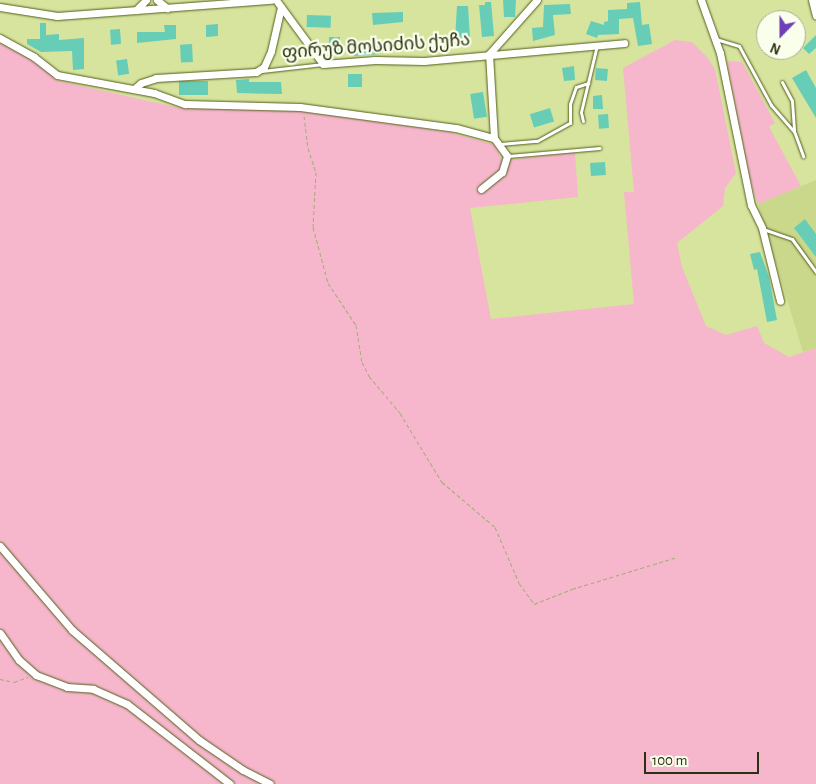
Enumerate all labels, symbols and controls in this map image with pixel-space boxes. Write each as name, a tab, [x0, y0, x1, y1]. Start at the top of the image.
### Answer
north arrow	[756, 10, 806, 60]
street label: ფირუზ მოსიძის ქუჩა	[281, 30, 471, 64]
text: N	[769, 40, 783, 56]
scale bar	[646, 742, 761, 774]
text: 100 m	[652, 753, 687, 768]

